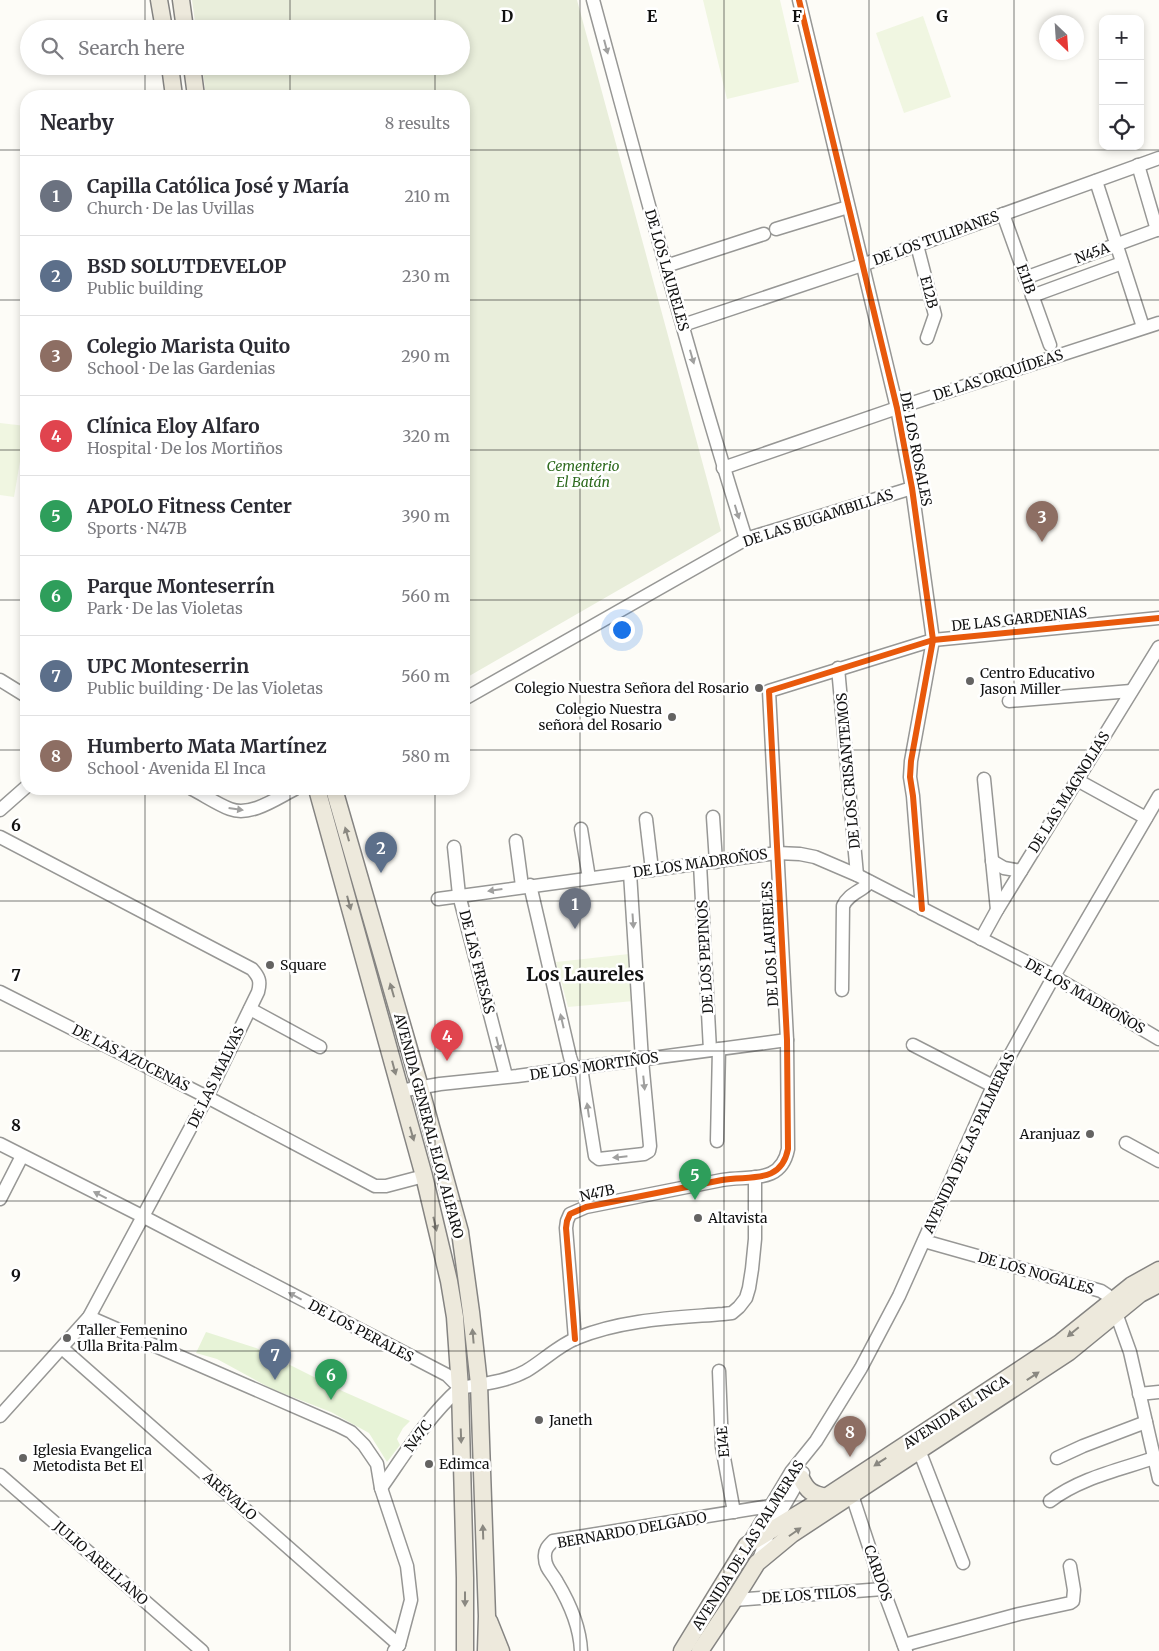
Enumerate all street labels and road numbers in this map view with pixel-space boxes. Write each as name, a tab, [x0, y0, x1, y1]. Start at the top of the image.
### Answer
street label: DE LOS LAURELES	[641, 207, 693, 333]
street label: DE LOS TULIPANES	[870, 207, 1002, 269]
street label: N45A	[1072, 238, 1112, 268]
street label: E11B	[1012, 262, 1040, 296]
street label: E12B	[916, 274, 942, 310]
street label: DE LAS ORQUÍDEAS	[931, 345, 1065, 405]
street label: DE LOS ROSALES	[896, 390, 936, 508]
street label: DE LAS BUGAMBILLAS	[741, 485, 895, 551]
street label: DE LAS GARDENIAS	[950, 603, 1088, 635]
street label: DE LOS CRISANTEMOS	[832, 692, 864, 850]
street label: DE LAS MAGNOLIAS	[1024, 728, 1114, 856]
street label: DE LOS MADROÑOS	[632, 845, 768, 881]
street label: DE LOS LAURELES	[758, 881, 782, 1007]
street label: DE LOS PEPINOS	[693, 900, 717, 1014]
street label: DE LAS FRESAS	[455, 908, 499, 1016]
street label: DE LOS MADROÑOS	[1022, 954, 1148, 1038]
street label: AVENIDA GENERAL ELOY ALFARO	[390, 1010, 468, 1241]
street label: DE LAS AZUCENAS	[69, 1021, 193, 1095]
street label: DE LAS MALVAS	[184, 1023, 248, 1131]
street label: DE LOS MORTIÑOS	[528, 1048, 660, 1084]
street label: AVENIDA DE LAS PALMERAS	[919, 1050, 1019, 1237]
street label: N47B	[578, 1180, 616, 1206]
street label: DE LOS NOGALES	[976, 1248, 1096, 1298]
street label: DE LOS PERALES	[305, 1296, 417, 1366]
street label: AVENIDA EL INCA	[899, 1371, 1012, 1453]
street label: N47C	[400, 1417, 436, 1455]
street label: E14E	[713, 1425, 733, 1458]
street label: AVENIDA DE LAS PALMERAS	[688, 1457, 808, 1634]
street label: ARÉVALO	[199, 1467, 260, 1524]
street label: BERNARDO DELGADO	[556, 1508, 708, 1552]
street label: JULIO ARELLANO	[49, 1516, 152, 1609]
street label: CARDOS	[860, 1543, 896, 1603]
street label: DE LOS TILOS	[761, 1583, 857, 1607]

